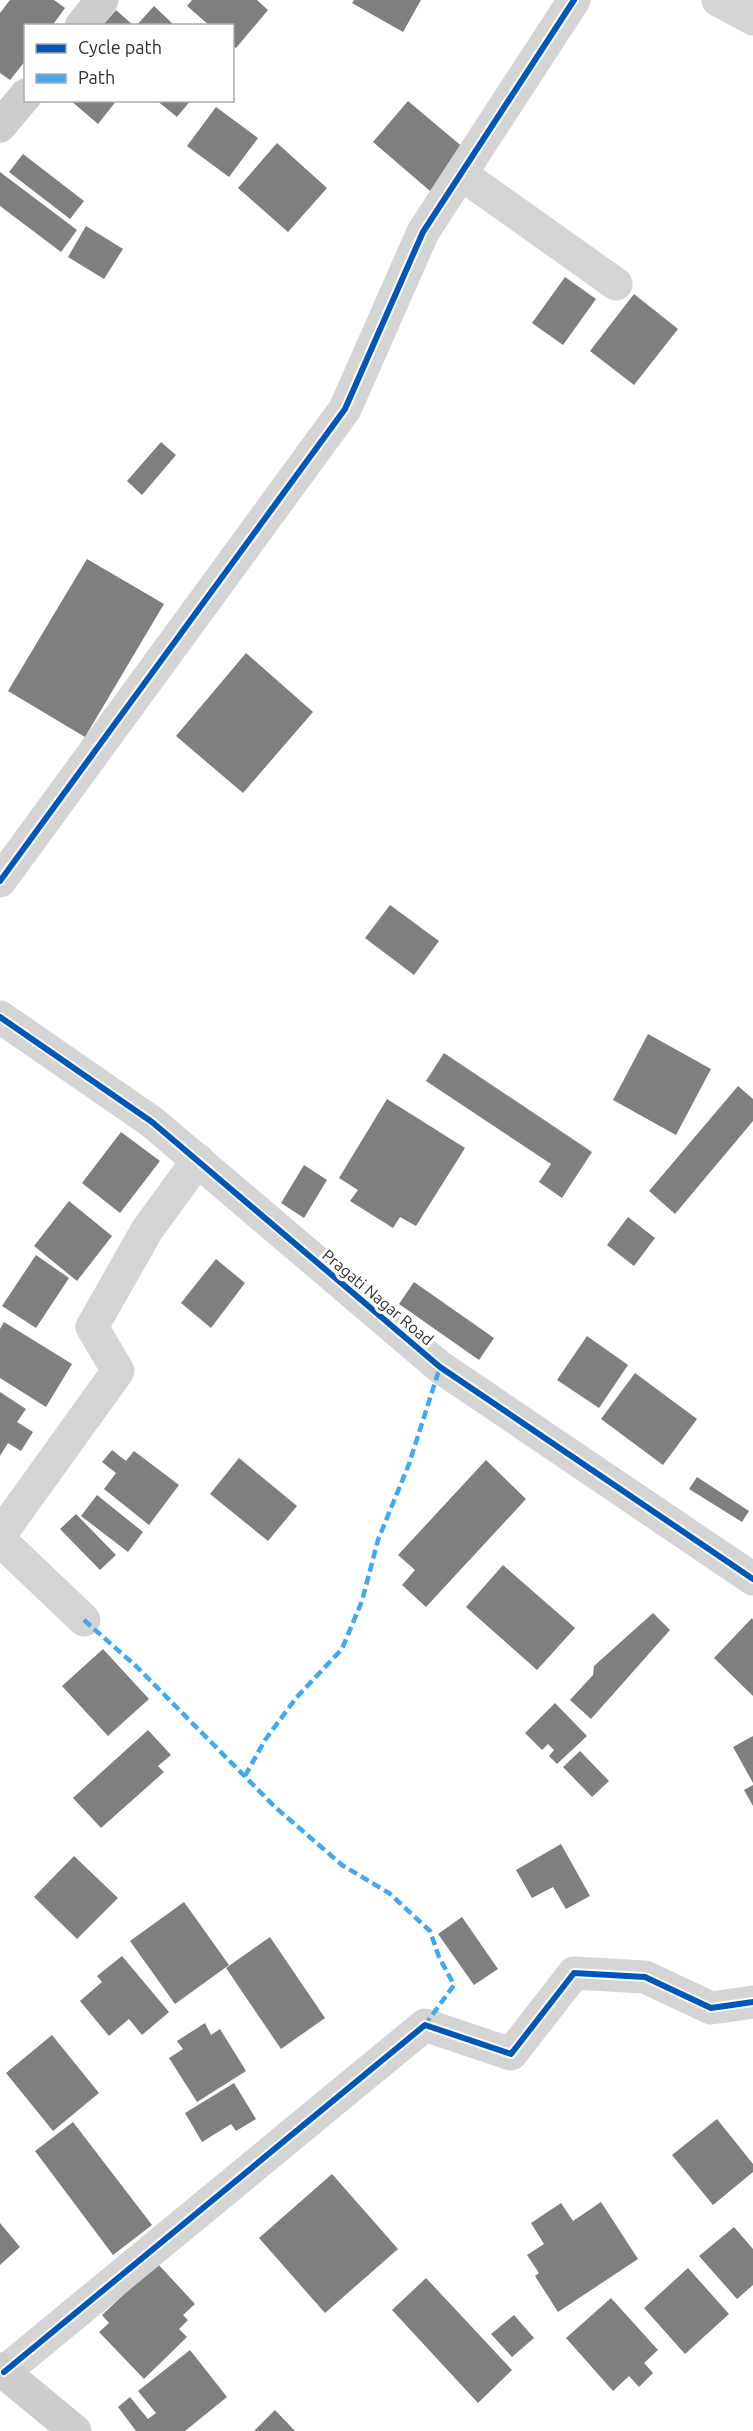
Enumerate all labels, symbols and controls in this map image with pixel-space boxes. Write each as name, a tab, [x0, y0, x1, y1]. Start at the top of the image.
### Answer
legend	[24, 24, 234, 102]
text: Cycle path	[78, 37, 162, 57]
text: Path	[78, 67, 115, 87]
street label: Pragati Nagar Road	[319, 1245, 437, 1349]

